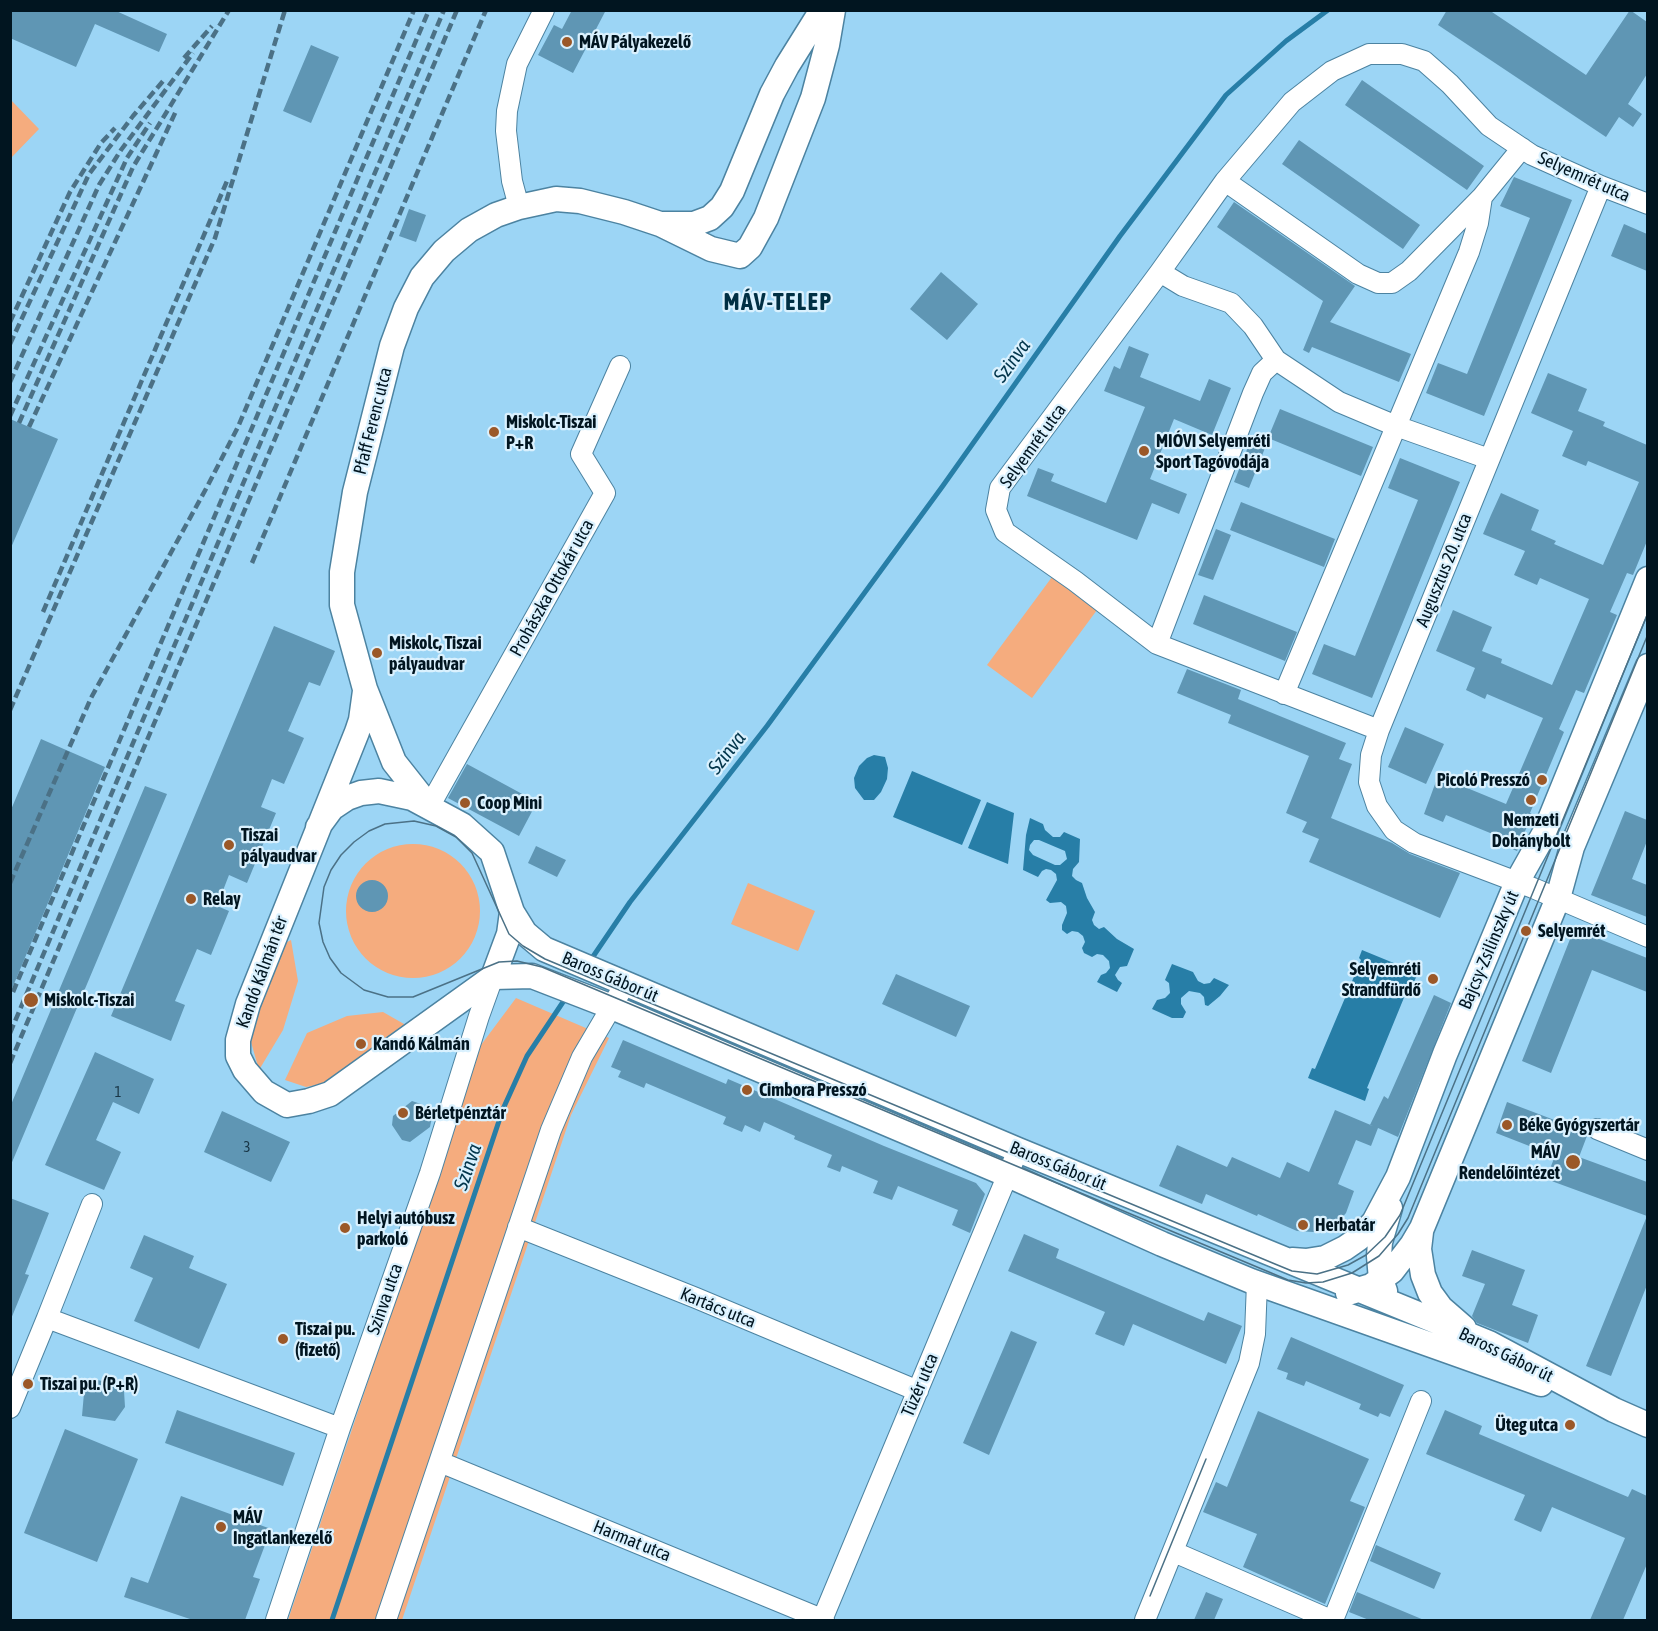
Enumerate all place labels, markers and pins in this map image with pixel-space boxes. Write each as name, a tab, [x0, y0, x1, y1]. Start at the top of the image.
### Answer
place label: MÁV Pályakezelő	[579, 31, 691, 53]
marker: MÁV Pályakezelő	[560, 35, 574, 49]
place label: Miskolc-Tiszai P+R	[506, 411, 596, 454]
marker: Miskolc-Tiszai P+R	[487, 425, 501, 439]
place label: MIÓVI Selyemréti Sport Tagóvodája	[1156, 430, 1270, 472]
marker: MIÓVI Selyemréti Sport Tagóvodája	[1137, 444, 1151, 458]
place label: Miskolc, Tiszai pályaudvar	[389, 632, 482, 674]
marker: Miskolc, Tiszai pályaudvar	[370, 646, 384, 660]
place label: Picoló Presszó	[1437, 769, 1530, 791]
marker: Picoló Presszó	[1535, 773, 1549, 787]
place label: Coop Mini	[477, 792, 542, 814]
marker: Nemzeti Dohánybolt	[1524, 793, 1538, 807]
marker: Coop Mini	[458, 796, 472, 810]
place label: Nemzeti Dohánybolt	[1492, 809, 1570, 852]
place label: Tiszai pályaudvar	[241, 824, 316, 866]
marker: Tiszai pályaudvar	[222, 838, 236, 852]
place label: Relay	[203, 888, 241, 910]
marker: Relay	[184, 892, 198, 906]
place label: Selyemrét	[1538, 920, 1605, 942]
marker: Selyemrét	[1519, 924, 1533, 938]
place label: Selyemréti Strandfürdő	[1342, 958, 1421, 1000]
marker: Selyemréti Strandfürdő	[1426, 972, 1440, 986]
place label: Miskolc-Tiszai	[44, 989, 134, 1011]
marker: Miskolc-Tiszai	[22, 991, 40, 1009]
place label: Kandó Kálmán	[373, 1033, 470, 1055]
marker: Kandó Kálmán	[354, 1037, 368, 1051]
place label: Cimbora Presszó	[759, 1079, 867, 1101]
marker: Cimbora Presszó	[740, 1083, 754, 1097]
place label: Bérletpénztár	[415, 1102, 506, 1124]
marker: Bérletpénztár	[396, 1106, 410, 1120]
place label: Béke Gyógyszertár	[1519, 1114, 1639, 1136]
marker: Béke Gyógyszertár	[1500, 1118, 1514, 1132]
place label: MÁV Rendelőintézet	[1459, 1141, 1560, 1184]
marker: MÁV Rendelőintézet	[1564, 1153, 1582, 1171]
place label: Helyi autóbusz parkoló	[357, 1207, 455, 1250]
place label: Herbatár	[1315, 1214, 1375, 1236]
marker: Herbatár	[1296, 1218, 1310, 1232]
marker: Helyi autóbusz parkoló	[338, 1221, 352, 1235]
place label: Tiszai pu. (fizető)	[295, 1318, 355, 1360]
marker: Tiszai pu. (fizető)	[276, 1332, 290, 1346]
place label: Tiszai pu. (P+R)	[40, 1373, 138, 1395]
marker: Tiszai pu. (P+R)	[21, 1377, 35, 1391]
place label: Üteg utca	[1495, 1414, 1558, 1436]
marker: Üteg utca	[1563, 1418, 1577, 1432]
place label: MÁV Ingatlankezelő	[233, 1506, 332, 1549]
marker: MÁV Ingatlankezelő	[214, 1520, 228, 1534]

